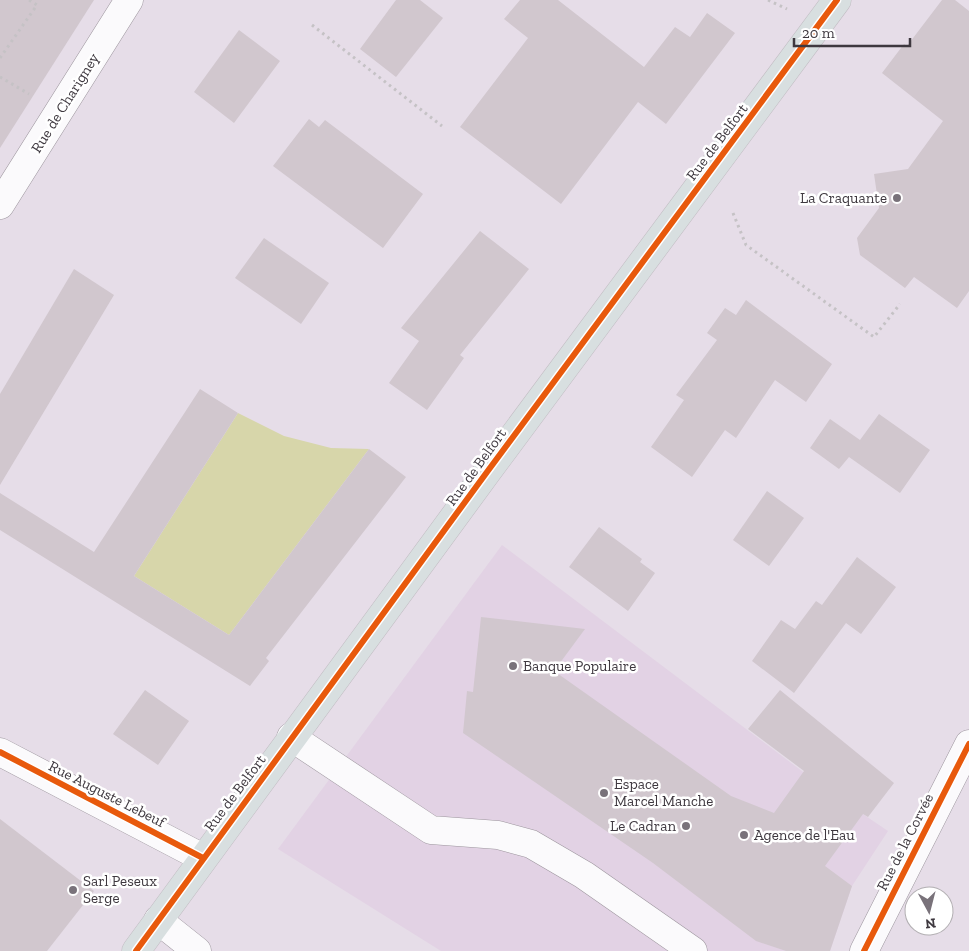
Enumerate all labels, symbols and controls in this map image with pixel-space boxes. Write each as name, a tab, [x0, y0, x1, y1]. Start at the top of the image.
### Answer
scale bar	[794, 15, 910, 47]
text: 20 m	[802, 24, 835, 42]
street label: Rue de Charigney	[27, 50, 103, 156]
street label: Rue de Belfort	[682, 100, 752, 184]
place label: La Craquante	[800, 189, 887, 207]
marker: La Craquante	[891, 192, 903, 204]
street label: Rue de Belfort	[442, 424, 510, 509]
place label: Banque Populaire	[523, 657, 636, 675]
marker: Banque Populaire	[507, 660, 519, 672]
street label: Rue de Belfort	[200, 751, 270, 835]
street label: Rue Auguste Lebeuf	[46, 757, 169, 832]
place label: Espace Marcel Manche	[614, 775, 713, 810]
marker: Espace Marcel Manche	[598, 787, 610, 799]
street label: Rue de la Corvée	[873, 790, 937, 894]
place label: Le Cadran	[610, 817, 676, 835]
marker: Le Cadran	[680, 820, 692, 832]
place label: Agence de l'Eau	[754, 826, 855, 844]
marker: Agence de l'Eau	[738, 829, 750, 841]
place label: Sarl Peseux Serge	[83, 872, 157, 907]
marker: Sarl Peseux Serge	[67, 884, 79, 896]
north arrow	[904, 886, 954, 936]
text: N	[924, 914, 937, 933]

